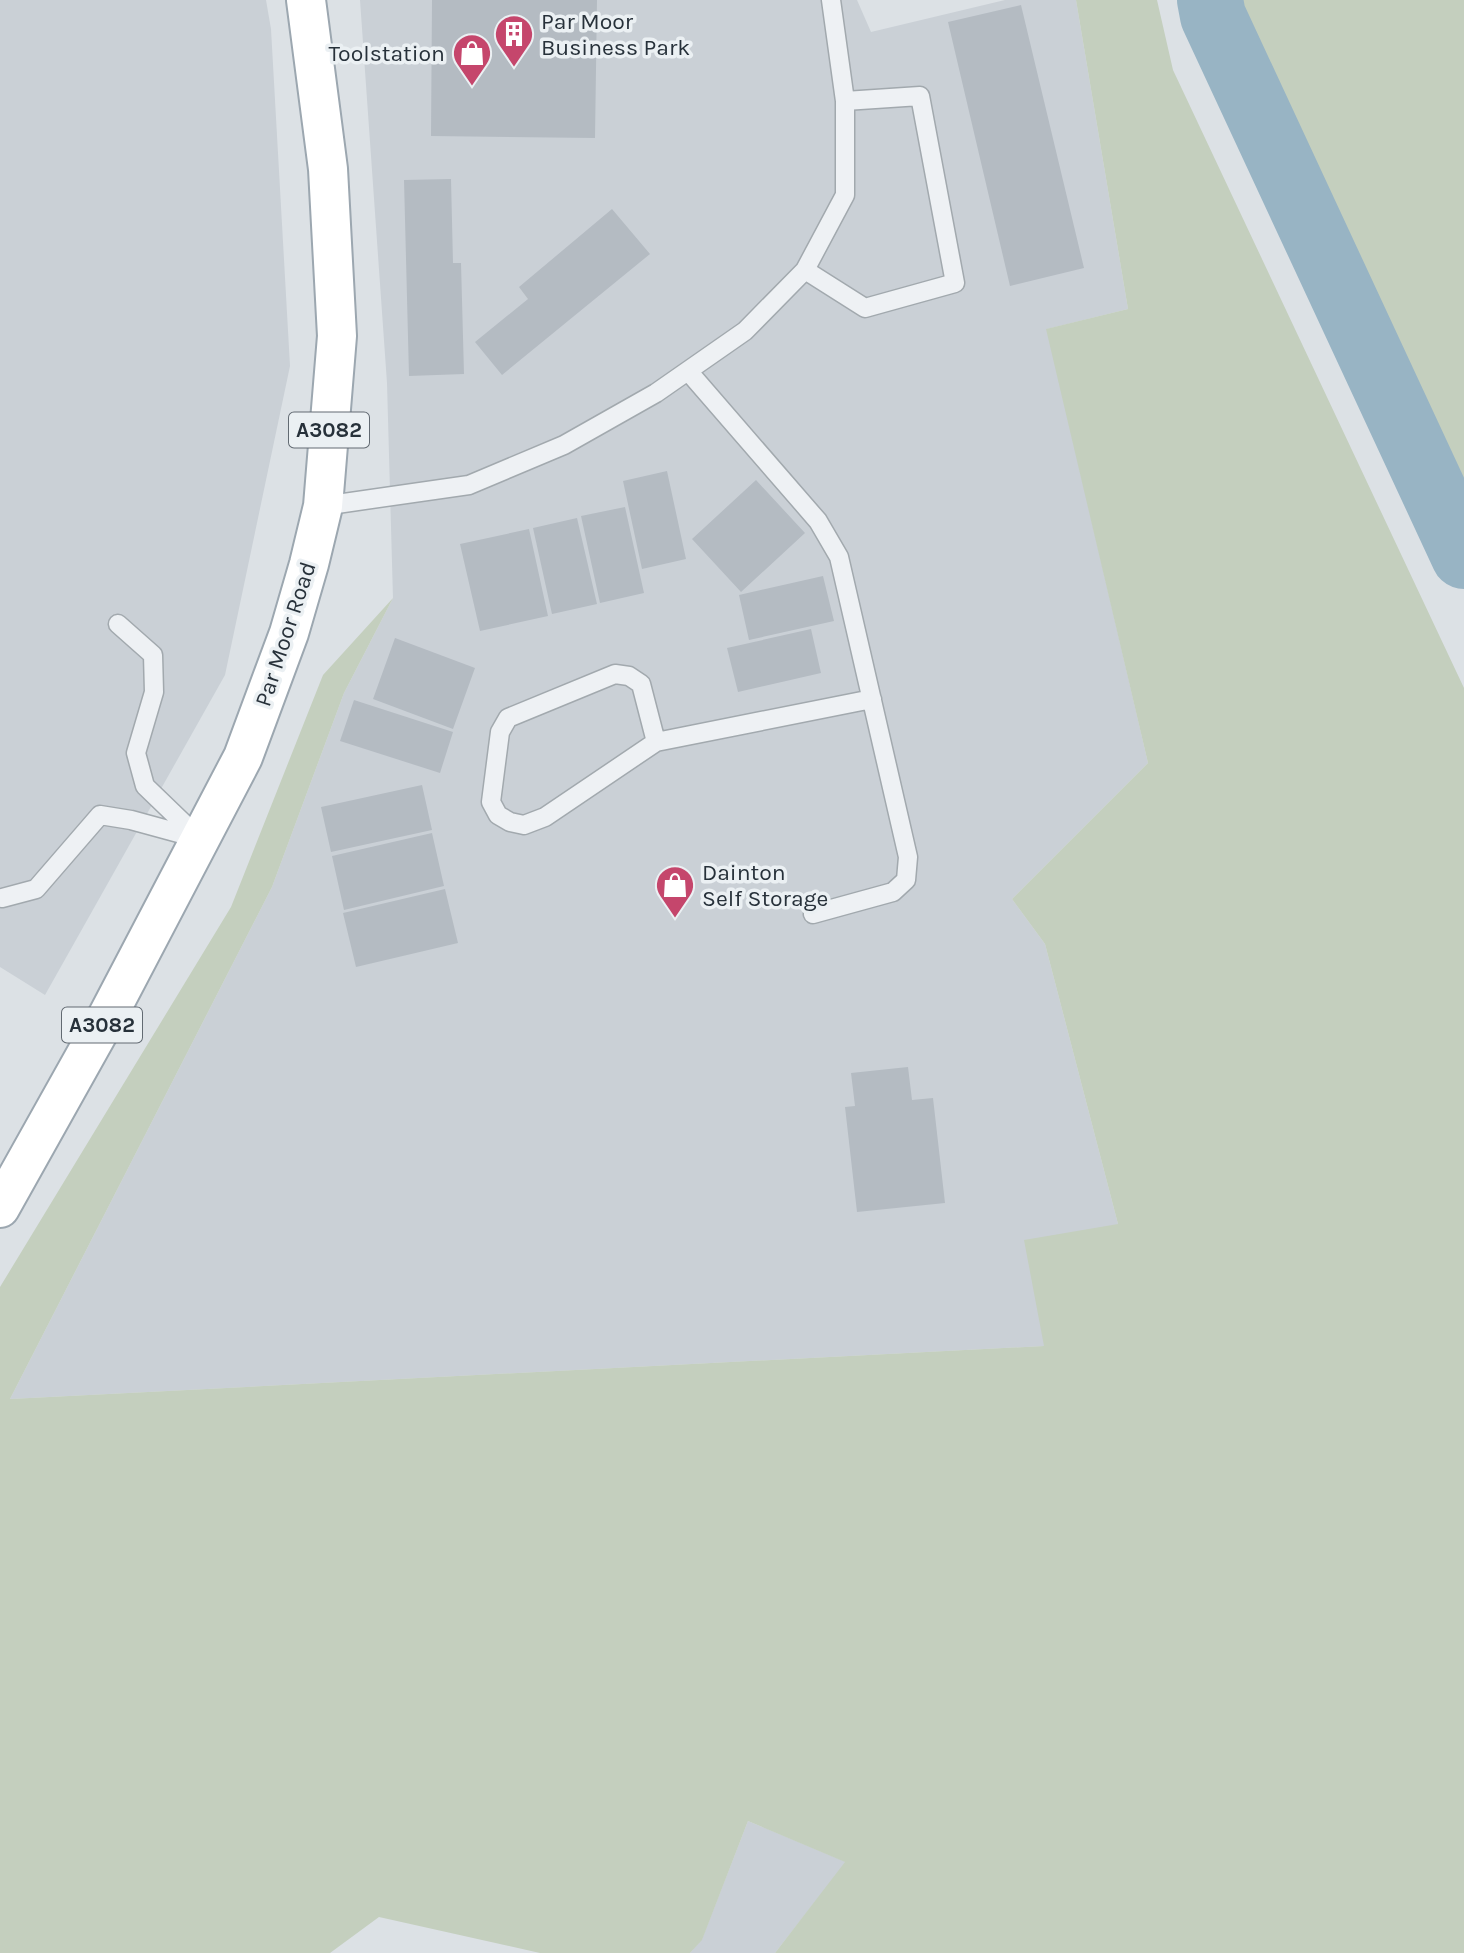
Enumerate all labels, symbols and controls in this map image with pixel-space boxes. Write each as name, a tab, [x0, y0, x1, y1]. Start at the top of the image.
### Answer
place label: Par Moor Business Park	[541, 8, 690, 61]
building icon: Par Moor Business Park	[493, 13, 535, 68]
shop icon: Toolstation	[451, 32, 493, 87]
place label: Toolstation	[328, 40, 445, 67]
road number: A3082	[289, 412, 369, 448]
street label: Par Moor Road	[249, 558, 322, 710]
place label: Dainton Self Storage	[702, 859, 828, 912]
shop icon: Dainton Self Storage	[654, 864, 696, 919]
road number: A3082	[62, 1007, 142, 1042]

